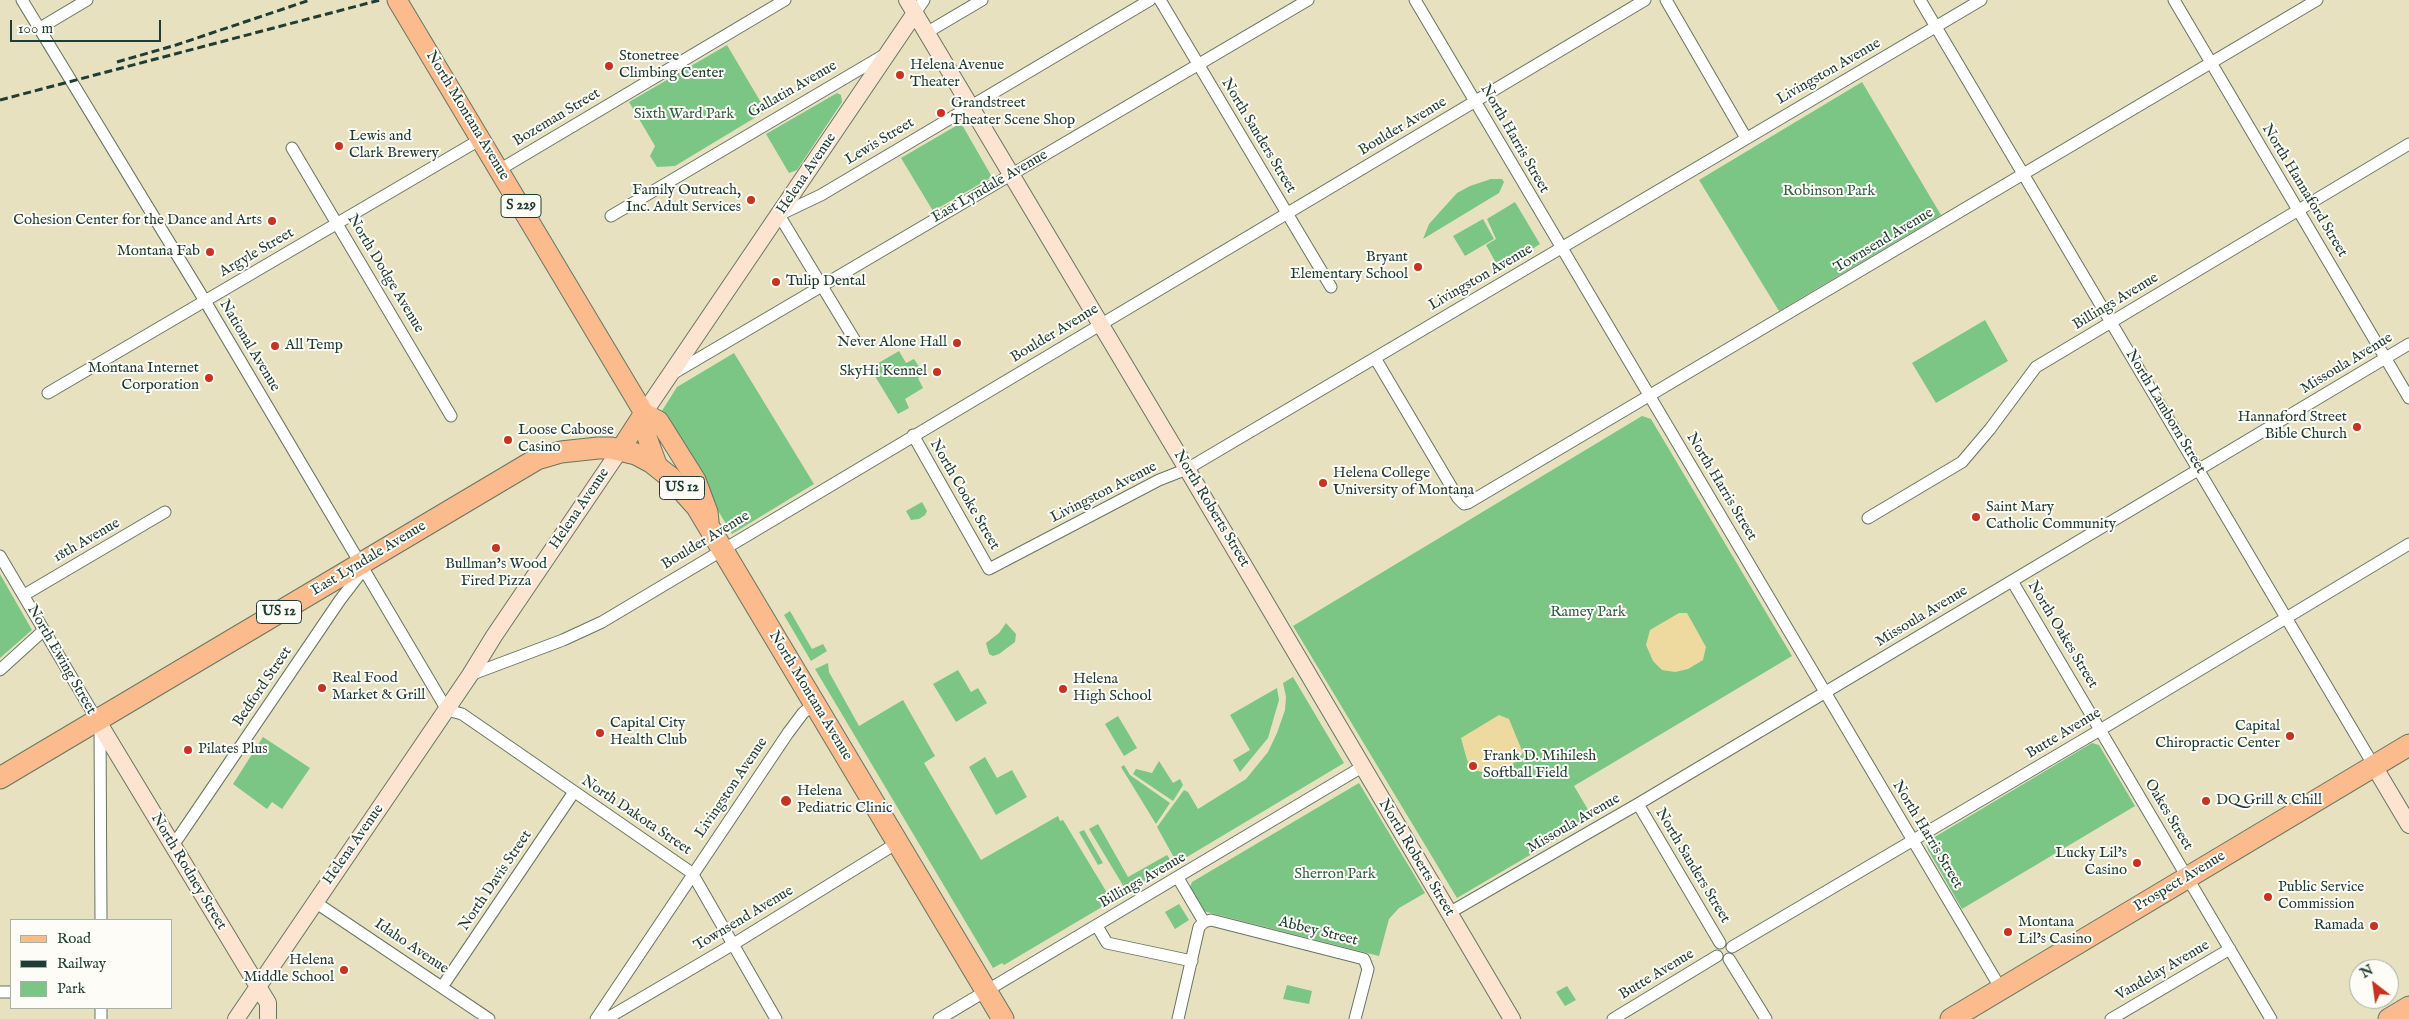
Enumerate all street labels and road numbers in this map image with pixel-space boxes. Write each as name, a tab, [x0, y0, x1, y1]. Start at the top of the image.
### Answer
street label: Livingston Avenue	[1774, 35, 1884, 109]
street label: North Montana Avenue	[421, 48, 513, 184]
street label: Gallatin Avenue	[745, 57, 841, 123]
street label: North Sanders Street	[1217, 75, 1299, 197]
street label: North Harris Street	[1476, 81, 1552, 197]
street label: Bozeman Street	[510, 85, 604, 151]
street label: Boulder Avenue	[1356, 94, 1450, 160]
street label: Lewis Street	[842, 114, 918, 170]
street label: North Hannaford Street	[2257, 121, 2351, 261]
street label: Helena Avenue	[773, 130, 841, 218]
street label: East Lyndale Avenue	[929, 146, 1051, 228]
road number: S 229	[501, 195, 541, 218]
street label: Townsend Avenue	[1831, 204, 1937, 278]
street label: North Dodge Avenue	[343, 212, 427, 336]
street label: Argyle Street	[217, 224, 297, 282]
street label: Livingston Avenue	[1426, 241, 1536, 315]
street label: Billings Avenue	[2070, 269, 2162, 335]
street label: National Avenue	[215, 297, 283, 395]
street label: Boulder Avenue	[1008, 301, 1102, 367]
street label: Missoula Avenue	[2298, 329, 2396, 399]
street label: North Lamborn Street	[2121, 347, 2209, 477]
street label: North Harris Street	[1682, 430, 1760, 544]
street label: North Cooke Street	[925, 437, 1003, 553]
street label: North Roberts Street	[1169, 447, 1253, 571]
street label: Livingston Avenue	[1048, 458, 1160, 528]
street label: Helena Avenue	[546, 465, 614, 553]
road number: US 12	[660, 476, 704, 499]
street label: Boulder Avenue	[659, 508, 753, 574]
street label: 18th Avenue	[51, 515, 123, 567]
street label: East Lyndale Avenue	[308, 518, 430, 600]
street label: North Oakes Street	[2023, 578, 2101, 692]
street label: Missoula Avenue	[1873, 582, 1971, 652]
road number: US 12	[256, 600, 302, 624]
street label: North Ewing Street	[22, 602, 100, 718]
street label: North Montana Avenue	[764, 628, 856, 764]
street label: Bedford Street	[230, 644, 296, 730]
street label: Butte Avenue	[2023, 705, 2105, 763]
street label: Livingston Avenue	[692, 735, 772, 841]
street label: North Dakota Street	[577, 772, 695, 860]
street label: Oakes Street	[2140, 776, 2196, 854]
street label: North Harris Street	[1888, 778, 1966, 892]
street label: Missoula Avenue	[1524, 790, 1624, 858]
street label: North Roberts Street	[1374, 796, 1458, 920]
street label: Helena Avenue	[320, 801, 388, 889]
street label: North Sanders Street	[1651, 805, 1733, 927]
street label: North Rodney Street	[146, 810, 230, 934]
street label: North Davis Street	[456, 827, 536, 935]
street label: Prospect Avenue	[2131, 848, 2229, 916]
street label: Billings Avenue	[1097, 849, 1189, 913]
street label: Townsend Avenue	[691, 882, 797, 956]
street label: Abbey Street	[1277, 913, 1359, 951]
street label: Idaho Avenue	[370, 916, 452, 978]
street label: Vandelay Avenue	[2113, 937, 2213, 1005]
street label: Butte Avenue	[1616, 946, 1698, 1004]

